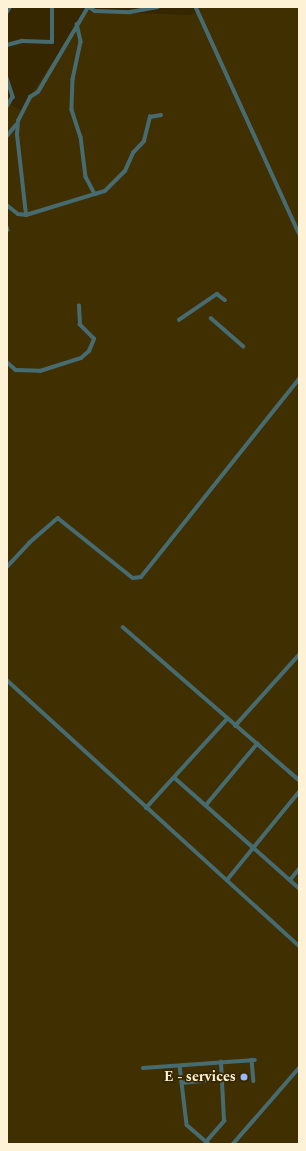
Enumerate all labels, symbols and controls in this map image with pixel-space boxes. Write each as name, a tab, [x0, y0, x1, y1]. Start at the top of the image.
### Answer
place label: E - services	[164, 1069, 236, 1085]
marker: E - services	[239, 1072, 249, 1082]

